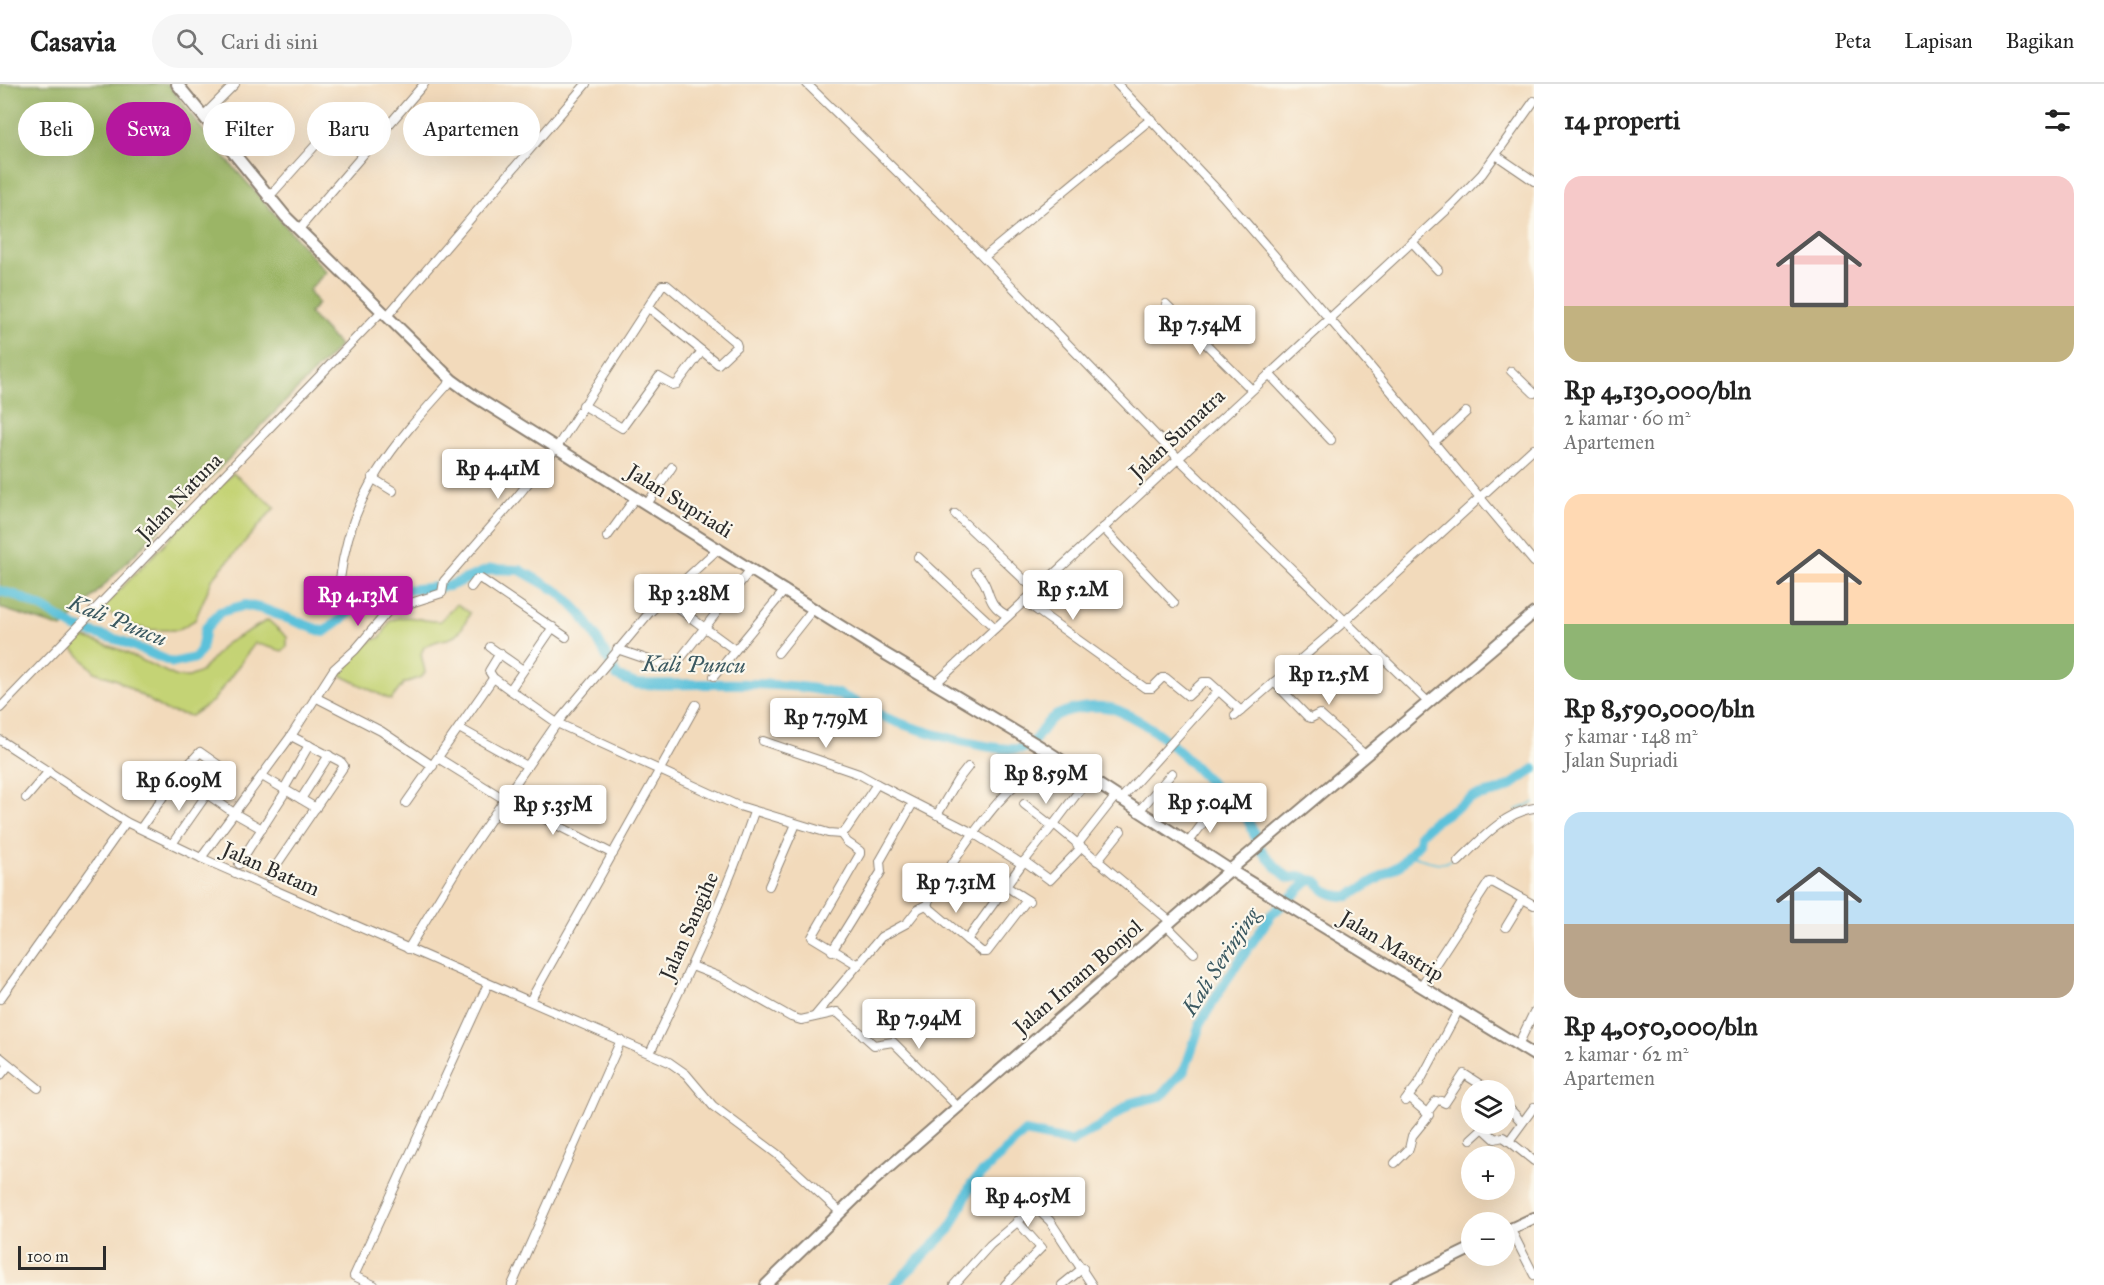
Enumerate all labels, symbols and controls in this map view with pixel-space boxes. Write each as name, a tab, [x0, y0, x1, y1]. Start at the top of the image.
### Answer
search box	[152, 14, 572, 68]
text: Casavia	[30, 24, 116, 59]
icon: search	[173, 25, 206, 58]
text: Cari di sini	[221, 28, 318, 55]
text: Peta	[1835, 28, 1871, 54]
text: Lapisan	[1904, 28, 1973, 54]
text: Bagikan	[2006, 28, 2074, 54]
chip: Beli	[18, 102, 94, 156]
chip: Sewa	[106, 102, 191, 156]
chip: Filter	[203, 102, 295, 156]
chip: Baru	[307, 102, 391, 156]
chip: Apartemen	[403, 102, 540, 156]
text: 14 properti	[1564, 104, 1680, 136]
icon: filters	[2041, 104, 2074, 137]
icon: home	[1765, 215, 1873, 323]
pin: Rp 7.54M	[1138, 305, 1262, 356]
text: Rp 7.54M	[1158, 312, 1242, 336]
text: Rp 4,130,000/bln	[1564, 374, 1751, 406]
street label: Jalan Sumatra	[1122, 383, 1230, 486]
text: 2 kamar · 60 m²	[1564, 406, 1690, 430]
text: Apartemen	[1564, 430, 1655, 454]
street label: Jalan Natuna	[129, 447, 227, 548]
pin: Rp 4.41M	[436, 449, 560, 500]
text: Rp 4.41M	[456, 456, 540, 480]
street label: Jalan Supriadi	[621, 457, 738, 544]
icon: home	[1765, 533, 1873, 641]
pin: Rp 5.2M	[1018, 570, 1128, 621]
pin: Rp 3.28M	[627, 574, 751, 625]
pin: Rp 4.13M	[296, 576, 420, 627]
text: Rp 5.2M	[1037, 577, 1109, 601]
text: Rp 3.28M	[648, 581, 730, 605]
text: Rp 4.13M	[318, 583, 398, 607]
water label: Kali Puncu	[64, 588, 171, 652]
water label: Kali Puncu	[641, 650, 746, 679]
pin: Rp 12.5M	[1267, 655, 1391, 706]
text: Rp 12.5M	[1289, 662, 1369, 686]
text: Rp 8,590,000/bln	[1564, 692, 1755, 724]
pin: Rp 7.79M	[764, 698, 888, 749]
text: Rp 7.79M	[784, 705, 868, 729]
text: 5 kamar · 148 m²	[1564, 724, 1698, 748]
text: Jalan Supriadi	[1564, 748, 1678, 772]
pin: Rp 8.59M	[984, 754, 1108, 805]
pin: Rp 6.09M	[117, 761, 241, 812]
text: Rp 8.59M	[1004, 761, 1088, 785]
text: Rp 6.09M	[136, 768, 222, 792]
pin: Rp 5.04M	[1148, 783, 1272, 834]
pin: Rp 5.35M	[491, 785, 615, 836]
text: Rp 5.04M	[1168, 790, 1252, 814]
text: Rp 5.35M	[513, 792, 593, 816]
street label: Jalan Batam	[216, 835, 324, 902]
icon: home	[1765, 851, 1873, 959]
pin: Rp 7.31M	[894, 863, 1018, 914]
street label: Jalan Sangihe	[653, 868, 724, 986]
text: Rp 7.31M	[916, 870, 996, 894]
water label: Kali Serinjing	[1175, 901, 1266, 1021]
street label: Jalan Mastrip	[1333, 904, 1449, 987]
street label: Jalan Imam Bonjol	[1007, 914, 1148, 1041]
pin: Rp 7.94M	[857, 999, 981, 1050]
text: Rp 7.94M	[876, 1006, 962, 1030]
text: Rp 4,050,000/bln	[1564, 1010, 1758, 1042]
text: 2 kamar · 62 m²	[1564, 1042, 1689, 1066]
text: Apartemen	[1564, 1066, 1655, 1090]
map controls	[1461, 1080, 1515, 1266]
button: layers	[1461, 1080, 1515, 1134]
button: +	[1461, 1146, 1515, 1200]
pin: Rp 4.05M	[966, 1177, 1090, 1228]
text: Rp 4.05M	[985, 1184, 1071, 1208]
button: −	[1461, 1212, 1515, 1266]
scale bar	[18, 1243, 106, 1270]
text: 100 m	[27, 1247, 69, 1266]

